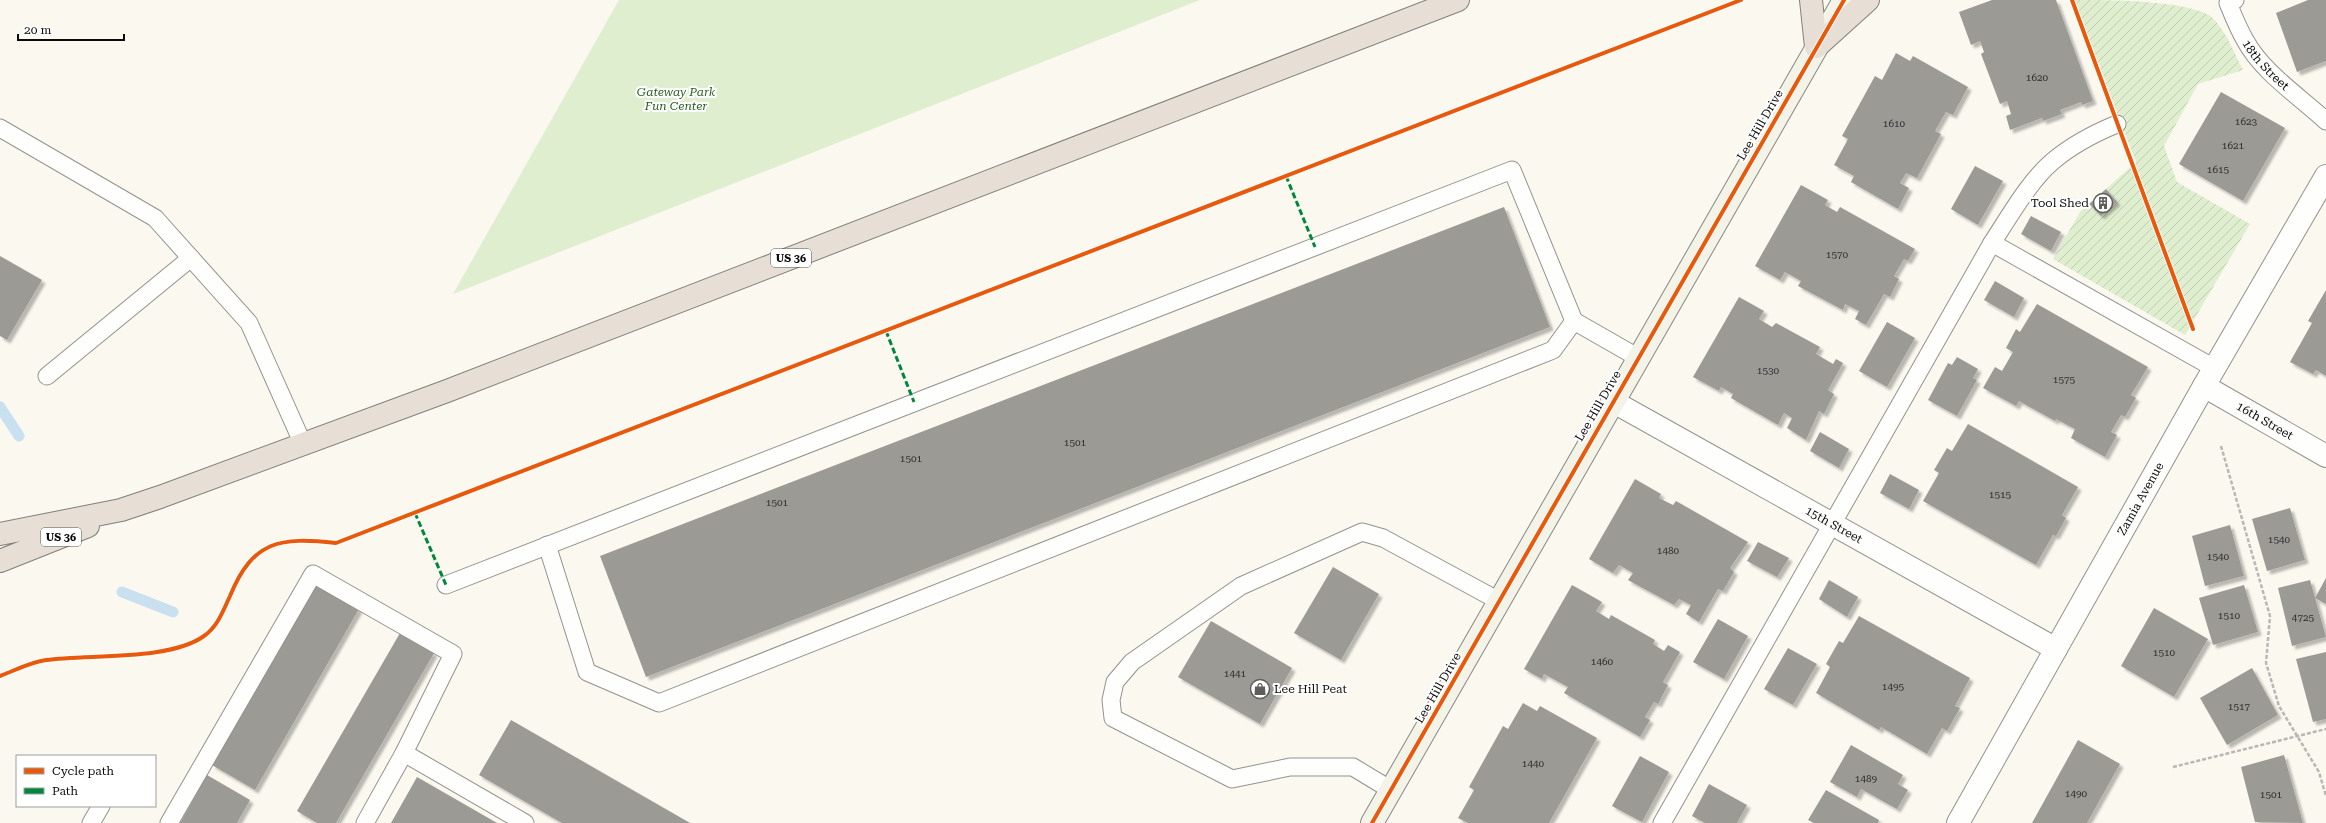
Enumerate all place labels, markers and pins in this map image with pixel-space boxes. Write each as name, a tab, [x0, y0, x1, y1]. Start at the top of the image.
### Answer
building icon: Tool Shed	[2092, 192, 2114, 214]
place label: Tool Shed	[2031, 196, 2089, 210]
shop icon: Lee Hill Peat	[1249, 678, 1271, 700]
place label: Lee Hill Peat	[1274, 682, 1347, 696]

